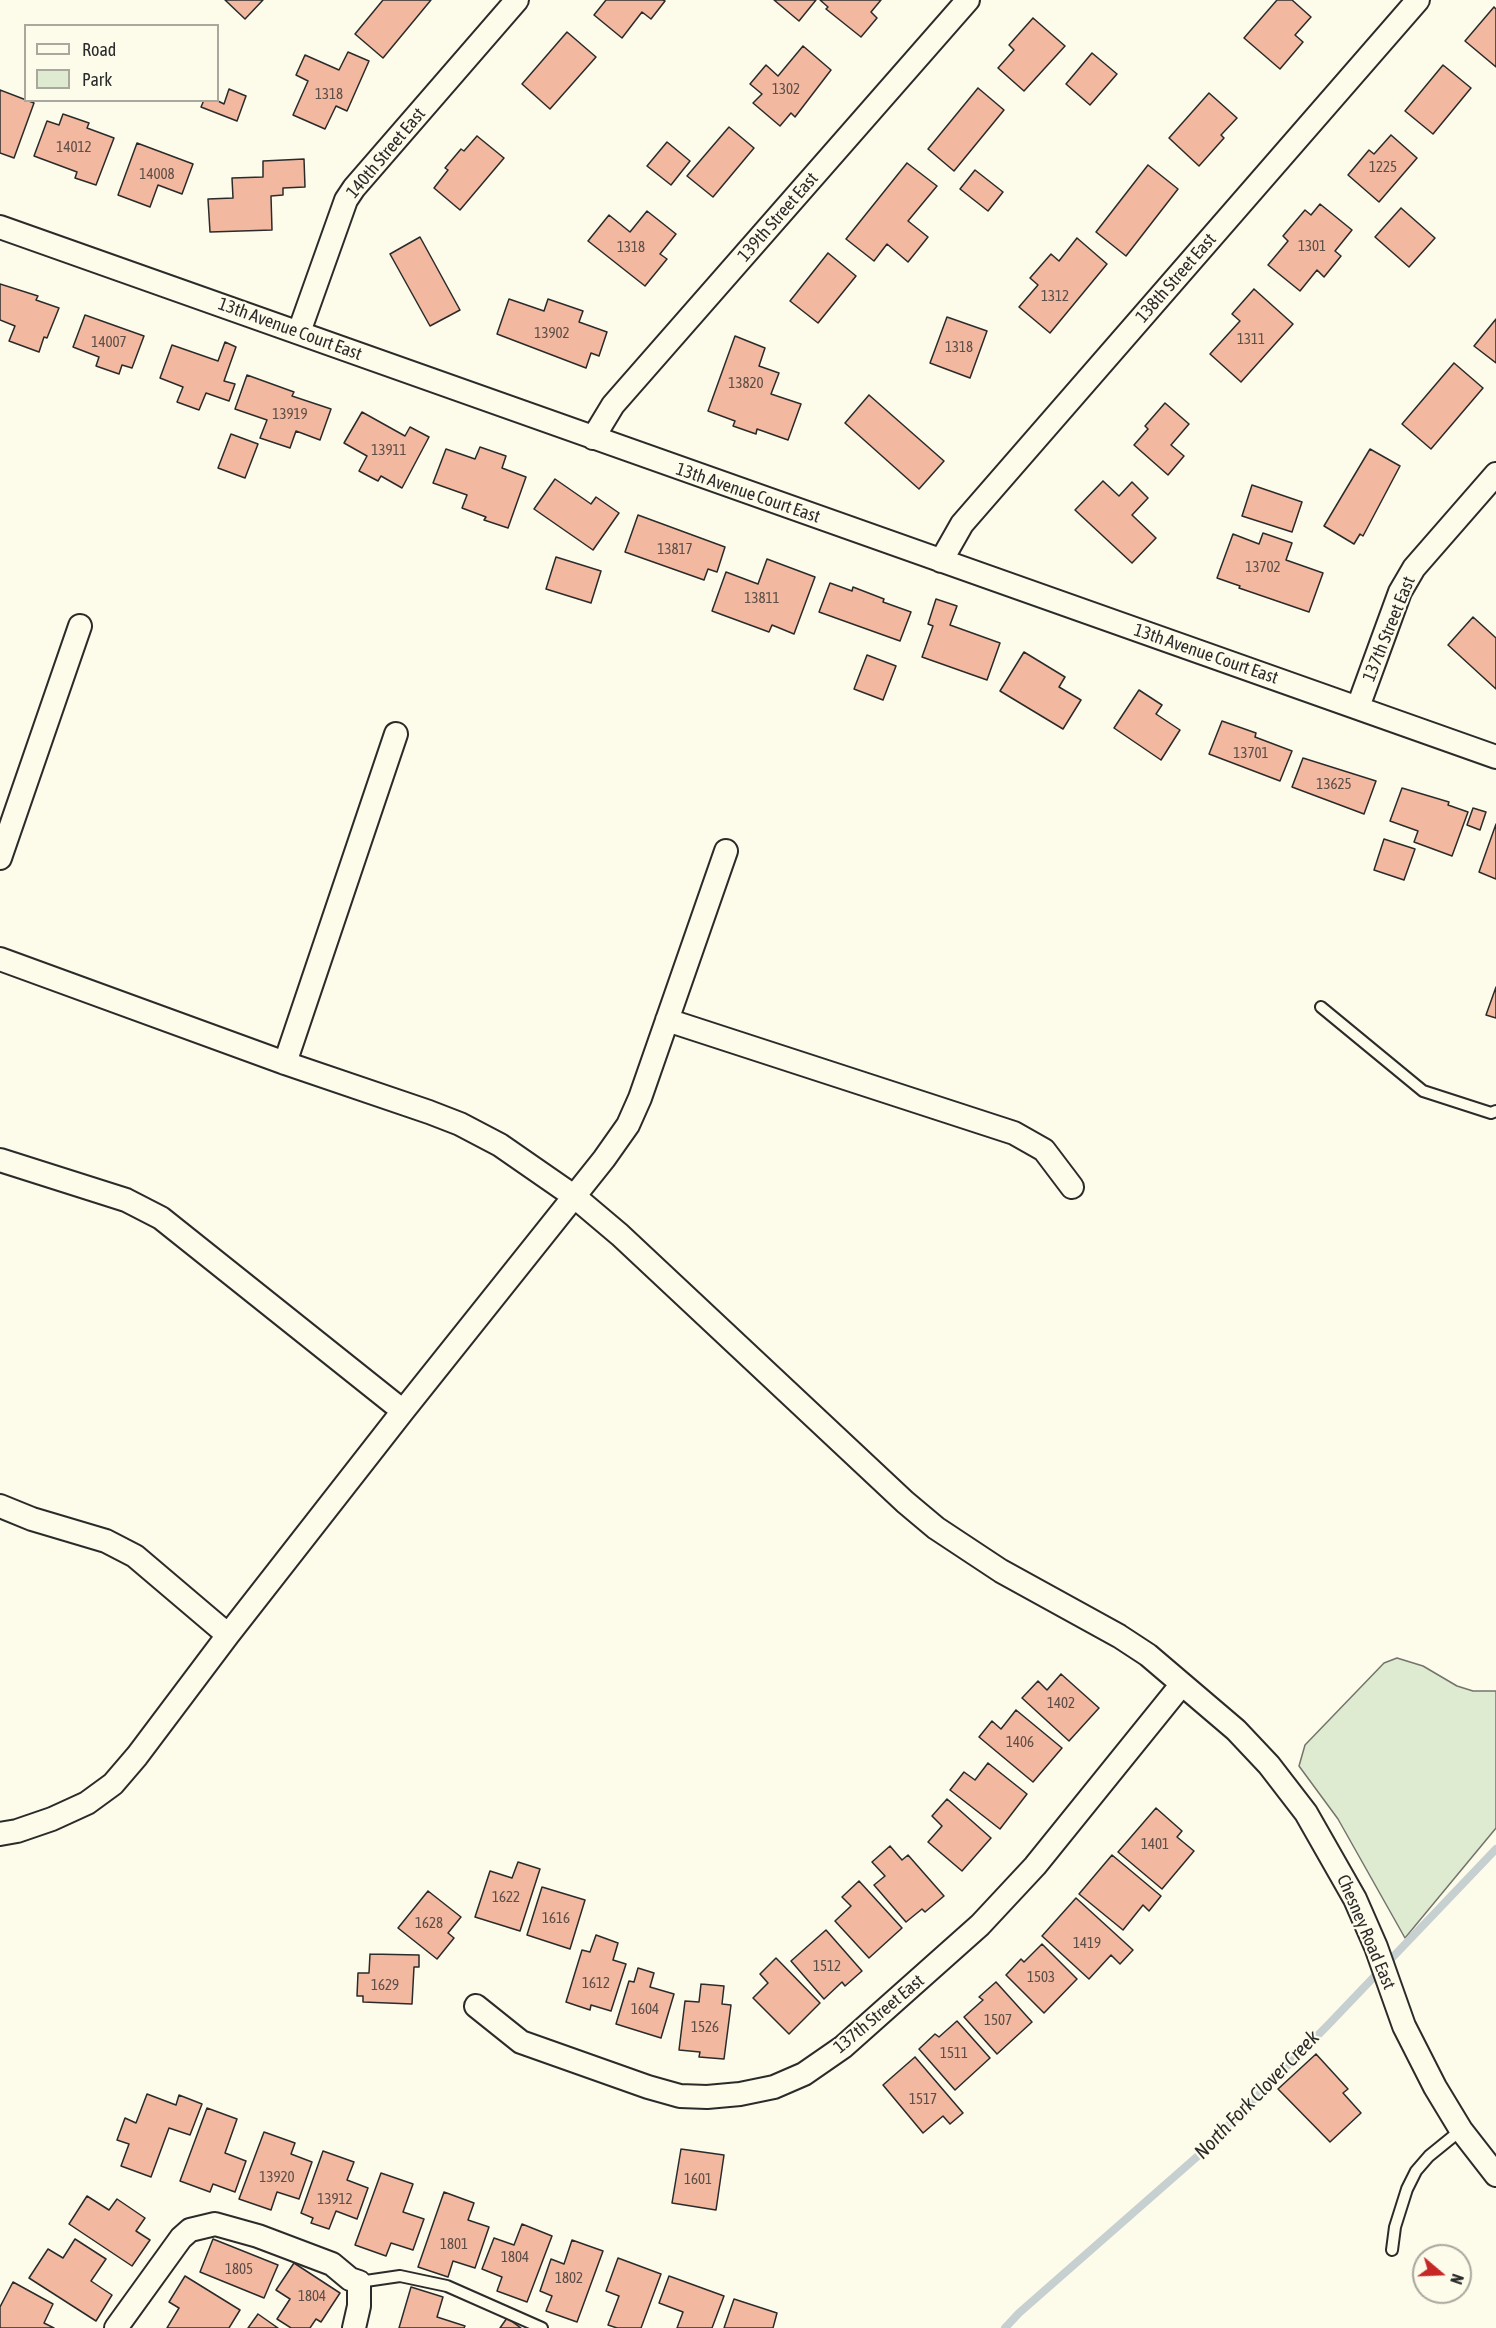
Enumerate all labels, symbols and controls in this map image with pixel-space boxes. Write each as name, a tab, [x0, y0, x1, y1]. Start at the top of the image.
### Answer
legend	[24, 24, 219, 102]
text: Road	[82, 39, 116, 60]
text: Park	[82, 69, 112, 90]
house number: 1302	[772, 80, 800, 98]
house number: 1318	[315, 85, 343, 103]
street label: 140th Street East	[342, 103, 430, 203]
house number: 14012	[56, 138, 92, 156]
house number: 1225	[1369, 158, 1397, 176]
house number: 14008	[139, 165, 175, 183]
street label: 139th Street East	[733, 168, 823, 266]
street label: 138th Street East	[1131, 229, 1221, 327]
house number: 1301	[1298, 237, 1326, 255]
house number: 1318	[617, 238, 645, 256]
house number: 1312	[1041, 287, 1069, 305]
street label: 13th Avenue Court East	[215, 293, 365, 365]
house number: 13902	[534, 324, 570, 342]
house number: 1311	[1237, 330, 1265, 348]
house number: 14007	[91, 333, 127, 351]
house number: 1318	[945, 338, 973, 356]
house number: 13820	[728, 374, 764, 392]
house number: 13919	[272, 405, 308, 423]
house number: 13911	[371, 441, 407, 459]
street label: 13th Avenue Court East	[673, 458, 823, 528]
house number: 13817	[657, 540, 693, 558]
house number: 13702	[1245, 558, 1281, 576]
street label: 137th Street East	[1358, 573, 1420, 685]
house number: 13811	[744, 589, 780, 607]
street label: 13th Avenue Court East	[1131, 619, 1281, 689]
house number: 13701	[1233, 744, 1269, 762]
house number: 13625	[1316, 775, 1352, 793]
house number: 1402	[1047, 1694, 1075, 1712]
house number: 1406	[1006, 1733, 1034, 1751]
house number: 1401	[1141, 1835, 1169, 1853]
street label: Chesney Road East	[1332, 1871, 1400, 1993]
house number: 1622	[492, 1888, 520, 1906]
house number: 1616	[542, 1909, 570, 1927]
house number: 1628	[415, 1914, 443, 1932]
house number: 1419	[1073, 1934, 1101, 1952]
house number: 1512	[813, 1957, 841, 1975]
house number: 1503	[1027, 1968, 1055, 1986]
street label: 137th Street East	[829, 1970, 929, 2058]
house number: 1612	[582, 1974, 610, 1992]
house number: 1629	[371, 1976, 399, 1994]
house number: 1604	[631, 2000, 659, 2018]
house number: 1507	[984, 2011, 1012, 2029]
house number: 1526	[691, 2018, 719, 2036]
water label: North Fork Clover Creek	[1190, 2026, 1324, 2164]
house number: 1511	[940, 2044, 968, 2062]
house number: 1517	[909, 2090, 937, 2108]
house number: 13920	[259, 2168, 295, 2186]
house number: 1601	[684, 2170, 712, 2188]
house number: 13912	[317, 2190, 353, 2208]
house number: 1801	[440, 2235, 468, 2253]
north arrow	[1412, 2244, 1472, 2304]
house number: 1804	[501, 2248, 529, 2266]
house number: 1805	[225, 2260, 253, 2278]
house number: 1802	[555, 2269, 583, 2287]
text: N	[1447, 2272, 1467, 2287]
house number: 1804	[298, 2287, 326, 2305]

